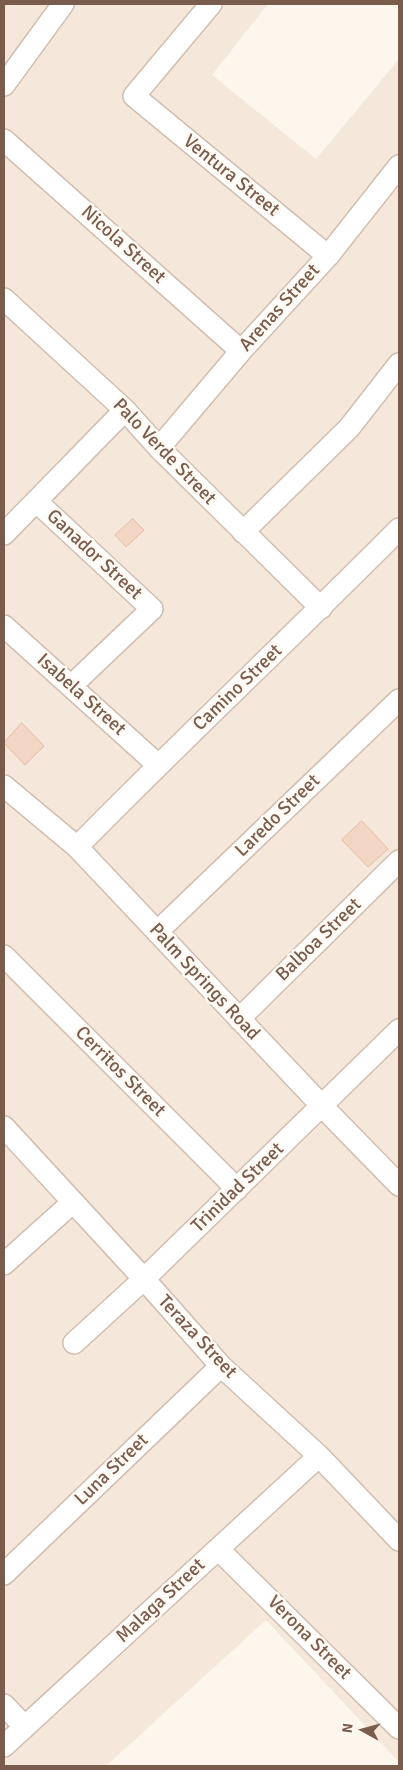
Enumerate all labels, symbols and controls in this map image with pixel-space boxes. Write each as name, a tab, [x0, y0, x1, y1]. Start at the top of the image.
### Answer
street label: Ventura Street	[178, 130, 284, 222]
street label: Nicola Street	[76, 201, 170, 289]
street label: Arenas Street	[235, 260, 325, 356]
street label: Palo Verde Street	[108, 394, 220, 510]
street label: Ganador Street	[41, 505, 147, 605]
street label: Camino Street	[189, 640, 287, 736]
street label: Isabela Street	[32, 649, 130, 741]
street label: Laredo Street	[231, 770, 325, 862]
street label: Balboa Street	[272, 894, 366, 986]
street label: Palm Springs Road	[144, 919, 264, 1045]
street label: Cerritos Street	[70, 1022, 170, 1122]
street label: Trinidad Street	[187, 1138, 289, 1238]
street label: Teraza Street	[153, 1291, 241, 1383]
street label: Luna Street	[70, 1429, 154, 1511]
street label: Malaga Street	[112, 1554, 210, 1648]
street label: Verona Street	[262, 1591, 356, 1685]
north arrow	[338, 1705, 388, 1755]
text: N	[339, 1722, 357, 1734]

